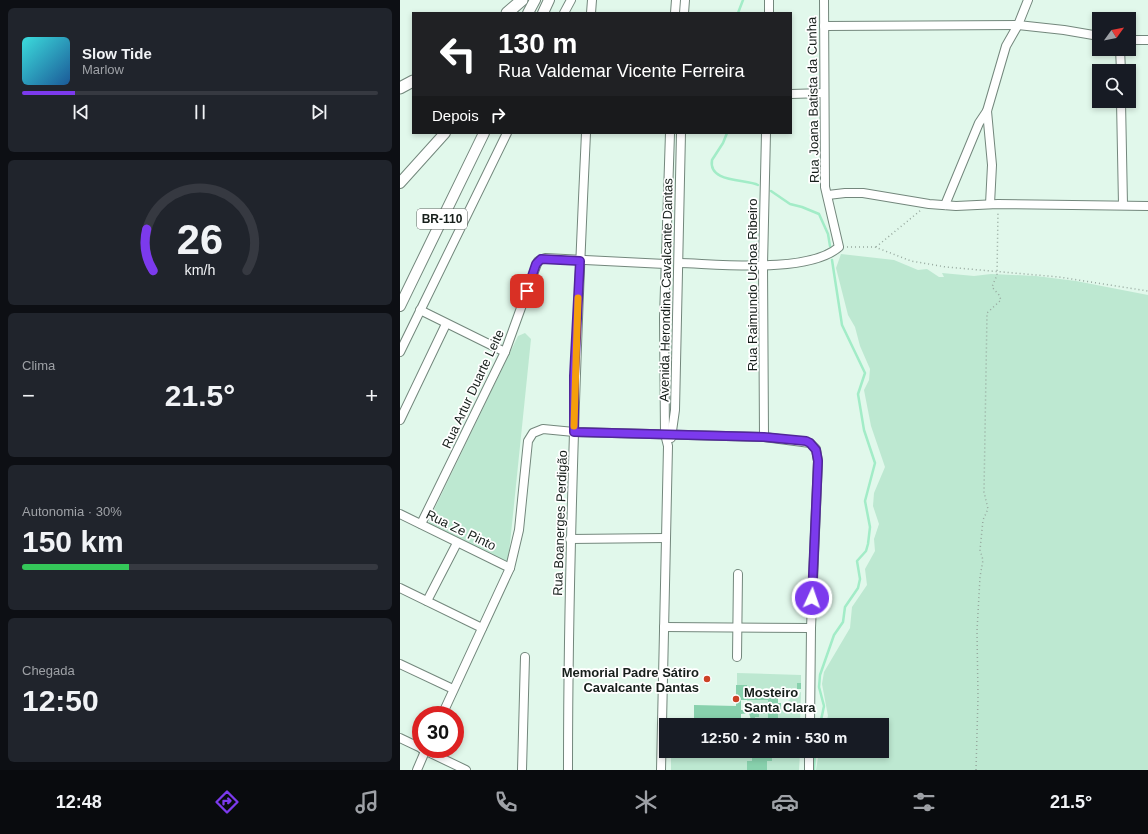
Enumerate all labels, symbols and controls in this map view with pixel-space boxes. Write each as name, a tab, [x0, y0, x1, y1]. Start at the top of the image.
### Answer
north arrow	[1092, 12, 1136, 56]
map controls	[1092, 12, 1136, 108]
street label: Rua Joana Batista da Cunha	[804, 16, 822, 183]
icon: left	[432, 28, 484, 80]
text: 130 m	[498, 28, 577, 59]
text: Slow Tide	[82, 45, 152, 62]
text: Rua Valdemar Vicente Ferreira	[498, 61, 744, 81]
text: Marlow	[82, 62, 124, 77]
button: search	[1092, 64, 1136, 108]
icon: previous	[70, 101, 92, 123]
icon: pause	[189, 101, 211, 123]
icon: next	[308, 101, 330, 123]
icon: right	[487, 104, 509, 126]
text: Depois	[432, 107, 479, 124]
street label: Avenida Herondina Cavalcante Dantas	[657, 177, 675, 402]
street label: Rua Raimundo Uchoa Ribeiro	[745, 199, 760, 371]
road number: BR-110	[417, 209, 467, 229]
text: 26	[177, 215, 223, 262]
text: km/h	[185, 261, 216, 277]
pin	[510, 274, 544, 308]
icon: arrive	[516, 280, 538, 302]
street label: Rua Artur Duarte Leite	[439, 327, 507, 451]
text: Clima	[22, 358, 55, 373]
text: 21.5°	[165, 379, 235, 412]
text: −	[22, 383, 35, 408]
text: +	[365, 383, 378, 408]
street label: Rua Boanerges Perdigão	[550, 450, 570, 596]
text: Autonomia · 30%	[22, 504, 122, 519]
street label: Rua Ze Pinto	[424, 507, 498, 553]
text: 150 km	[22, 525, 124, 558]
position arrow	[791, 577, 833, 619]
text: Chegada	[22, 663, 75, 678]
place label: Memorial Padre Sátiro Cavalcante Dantas	[562, 665, 699, 695]
marker: Memorial Padre Sátiro Cavalcante Dantas	[702, 674, 712, 684]
text: 12:50	[22, 684, 99, 717]
place label: Mosteiro Santa Clara	[744, 685, 816, 715]
marker: Mosteiro Santa Clara	[731, 694, 741, 704]
speed limit sign: 30	[412, 706, 464, 758]
text: 12:50 · 2 min · 530 m	[701, 729, 847, 746]
icon: directions	[213, 788, 241, 816]
icon: music	[353, 788, 381, 816]
icon: phone	[492, 788, 520, 816]
icon: climate	[632, 788, 660, 816]
icon: car	[771, 788, 799, 816]
icon: filters	[910, 788, 938, 816]
text: 12:48	[56, 792, 102, 812]
text: 21.5°	[1050, 792, 1092, 812]

